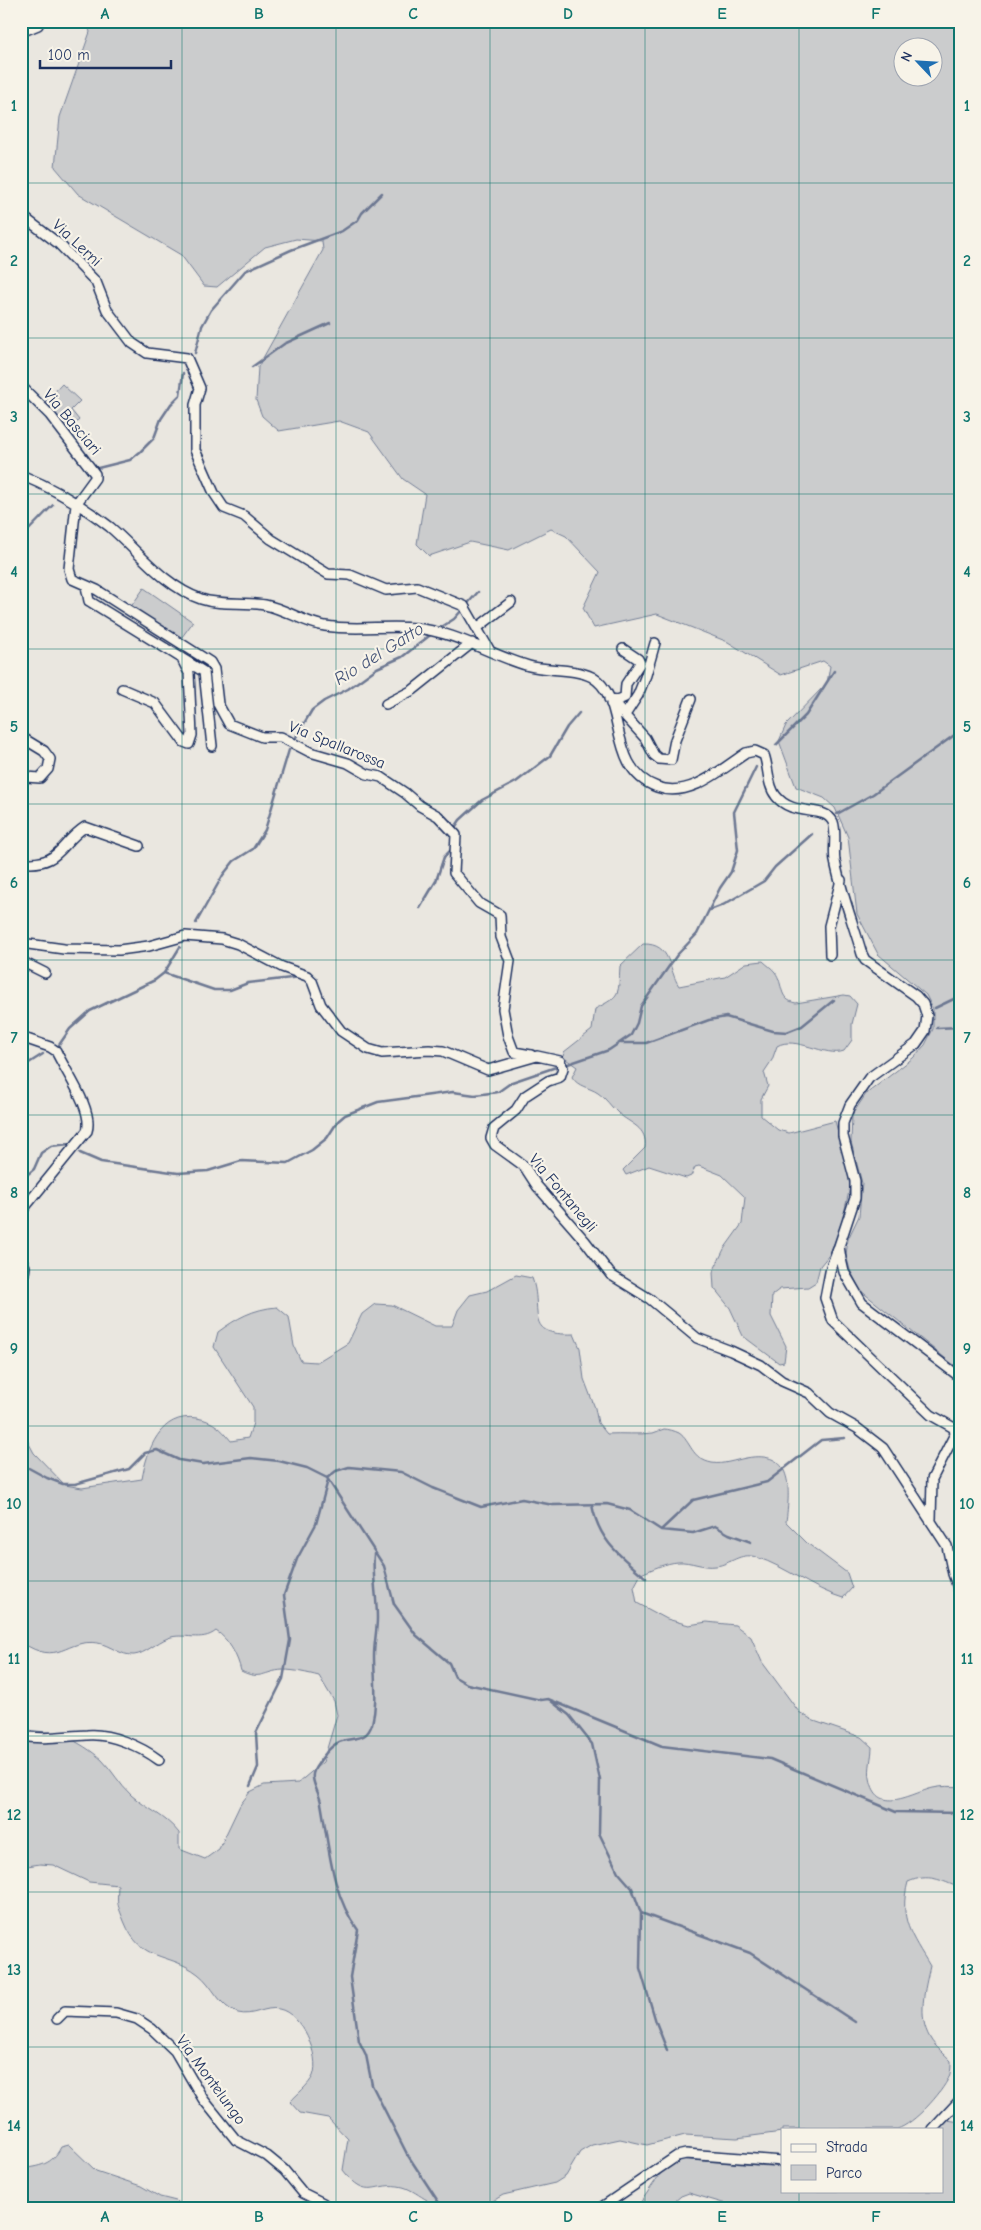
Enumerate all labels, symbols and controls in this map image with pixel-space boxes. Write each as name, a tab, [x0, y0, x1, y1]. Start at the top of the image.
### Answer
text: A	[101, 5, 110, 23]
text: B	[254, 5, 264, 23]
text: C	[408, 5, 418, 23]
text: D	[563, 5, 573, 23]
text: E	[717, 5, 727, 23]
text: F	[871, 5, 881, 23]
scale bar	[40, 38, 171, 70]
north arrow	[894, 38, 944, 88]
text: 100 m	[48, 46, 90, 64]
text: N	[897, 49, 916, 64]
text: 1	[11, 97, 17, 115]
text: 1	[964, 97, 970, 115]
street label: Via Lerni	[49, 216, 105, 270]
text: 2	[10, 252, 18, 270]
text: 2	[963, 252, 971, 270]
street label: Via Basciari	[39, 386, 105, 458]
text: 3	[10, 408, 18, 426]
text: 3	[963, 408, 971, 426]
text: 4	[10, 563, 18, 581]
text: 4	[963, 563, 971, 581]
water label: Rio del Gatto	[330, 618, 428, 690]
street label: Via Spallarossa	[286, 717, 388, 773]
text: 5	[10, 718, 18, 736]
text: 5	[963, 718, 971, 736]
text: 6	[10, 874, 18, 892]
text: 6	[963, 874, 971, 892]
text: 7	[10, 1029, 18, 1047]
text: 7	[963, 1029, 971, 1047]
street label: Via Fontanegli	[525, 1150, 601, 1236]
text: 8	[10, 1184, 18, 1202]
text: 8	[963, 1184, 971, 1202]
text: 9	[10, 1340, 18, 1358]
text: 9	[963, 1340, 971, 1358]
text: 10	[6, 1495, 22, 1513]
text: 10	[959, 1495, 975, 1513]
text: 11	[8, 1650, 20, 1668]
text: 11	[961, 1650, 973, 1668]
text: 12	[7, 1806, 21, 1824]
text: 12	[960, 1806, 974, 1824]
text: 13	[7, 1961, 21, 1979]
text: 13	[960, 1961, 974, 1979]
street label: Via Montelungo	[173, 2032, 249, 2128]
text: 14	[7, 2117, 21, 2135]
text: 14	[960, 2117, 974, 2135]
legend	[781, 2128, 944, 2192]
text: Strada	[826, 2138, 868, 2156]
text: Parco	[826, 2164, 862, 2182]
text: A	[101, 2208, 110, 2226]
text: B	[254, 2208, 264, 2226]
text: C	[408, 2208, 418, 2226]
text: D	[563, 2208, 573, 2226]
text: E	[717, 2208, 727, 2226]
text: F	[871, 2208, 881, 2226]

